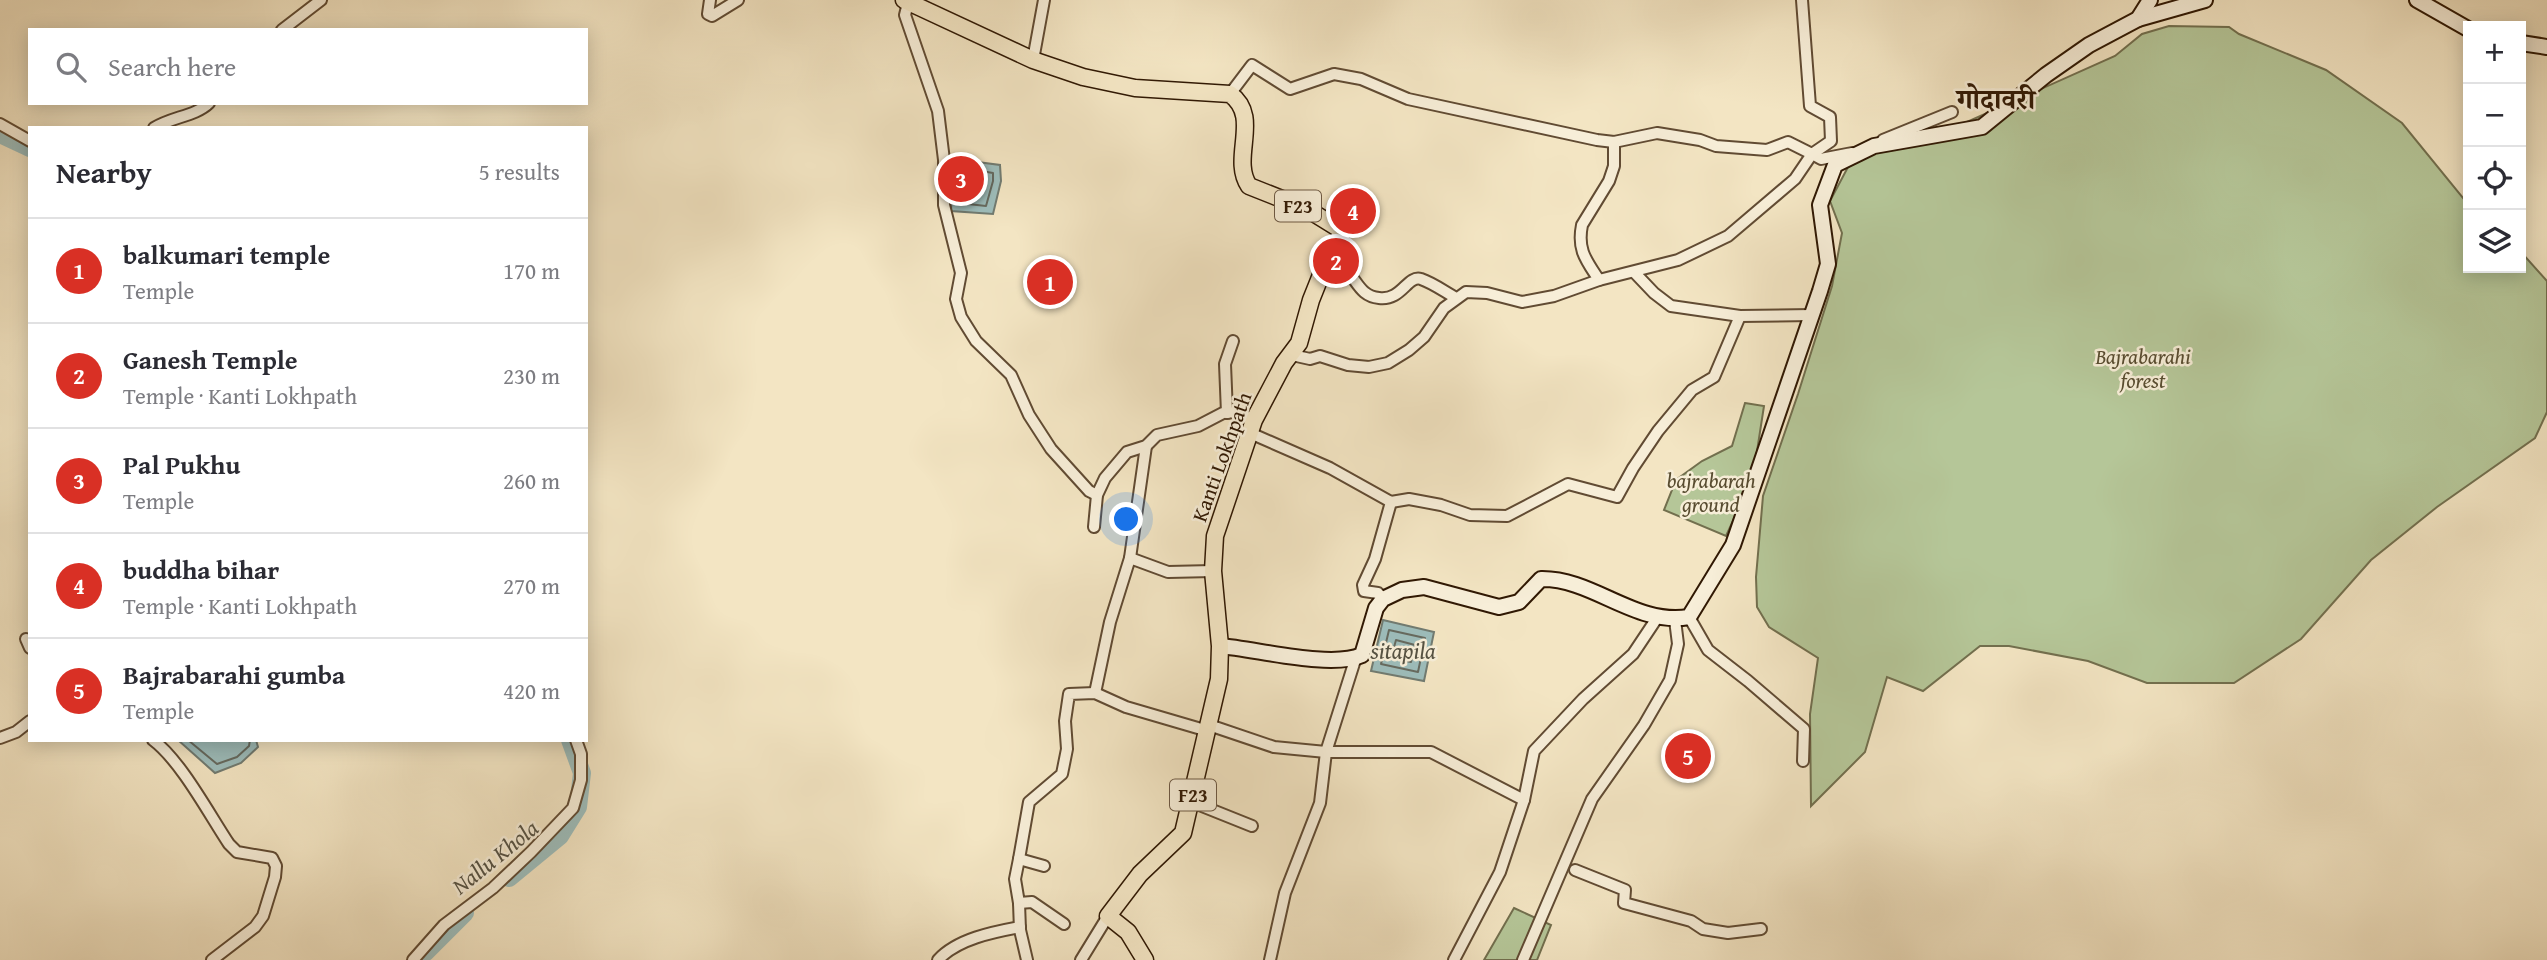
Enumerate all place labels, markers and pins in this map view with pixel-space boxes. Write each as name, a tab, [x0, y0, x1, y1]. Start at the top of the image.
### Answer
pin: 3	[938, 153, 984, 205]
pin: 4	[1330, 185, 1376, 237]
pin: 2	[1313, 235, 1359, 287]
pin: 1	[1027, 256, 1073, 308]
pin: 5	[1665, 730, 1711, 782]

